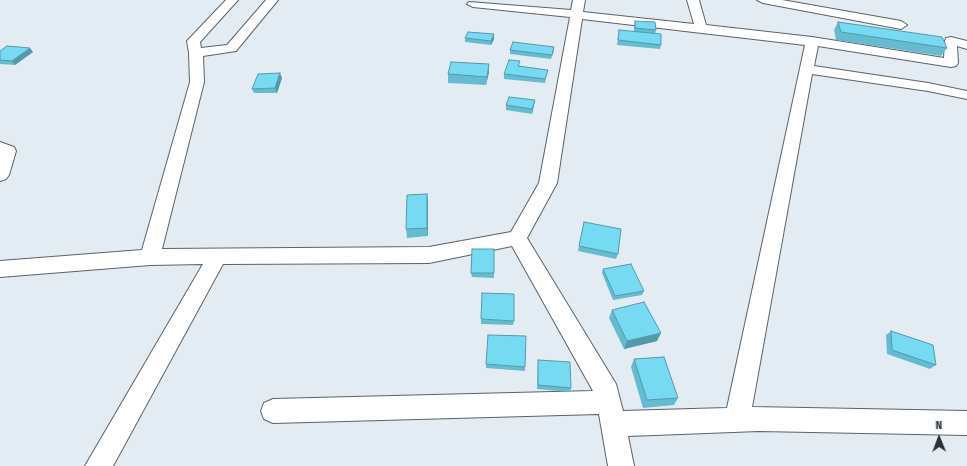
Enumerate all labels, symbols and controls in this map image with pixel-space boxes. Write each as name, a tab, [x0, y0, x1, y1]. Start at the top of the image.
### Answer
north arrow	[919, 418, 959, 458]
text: N	[935, 419, 942, 432]

